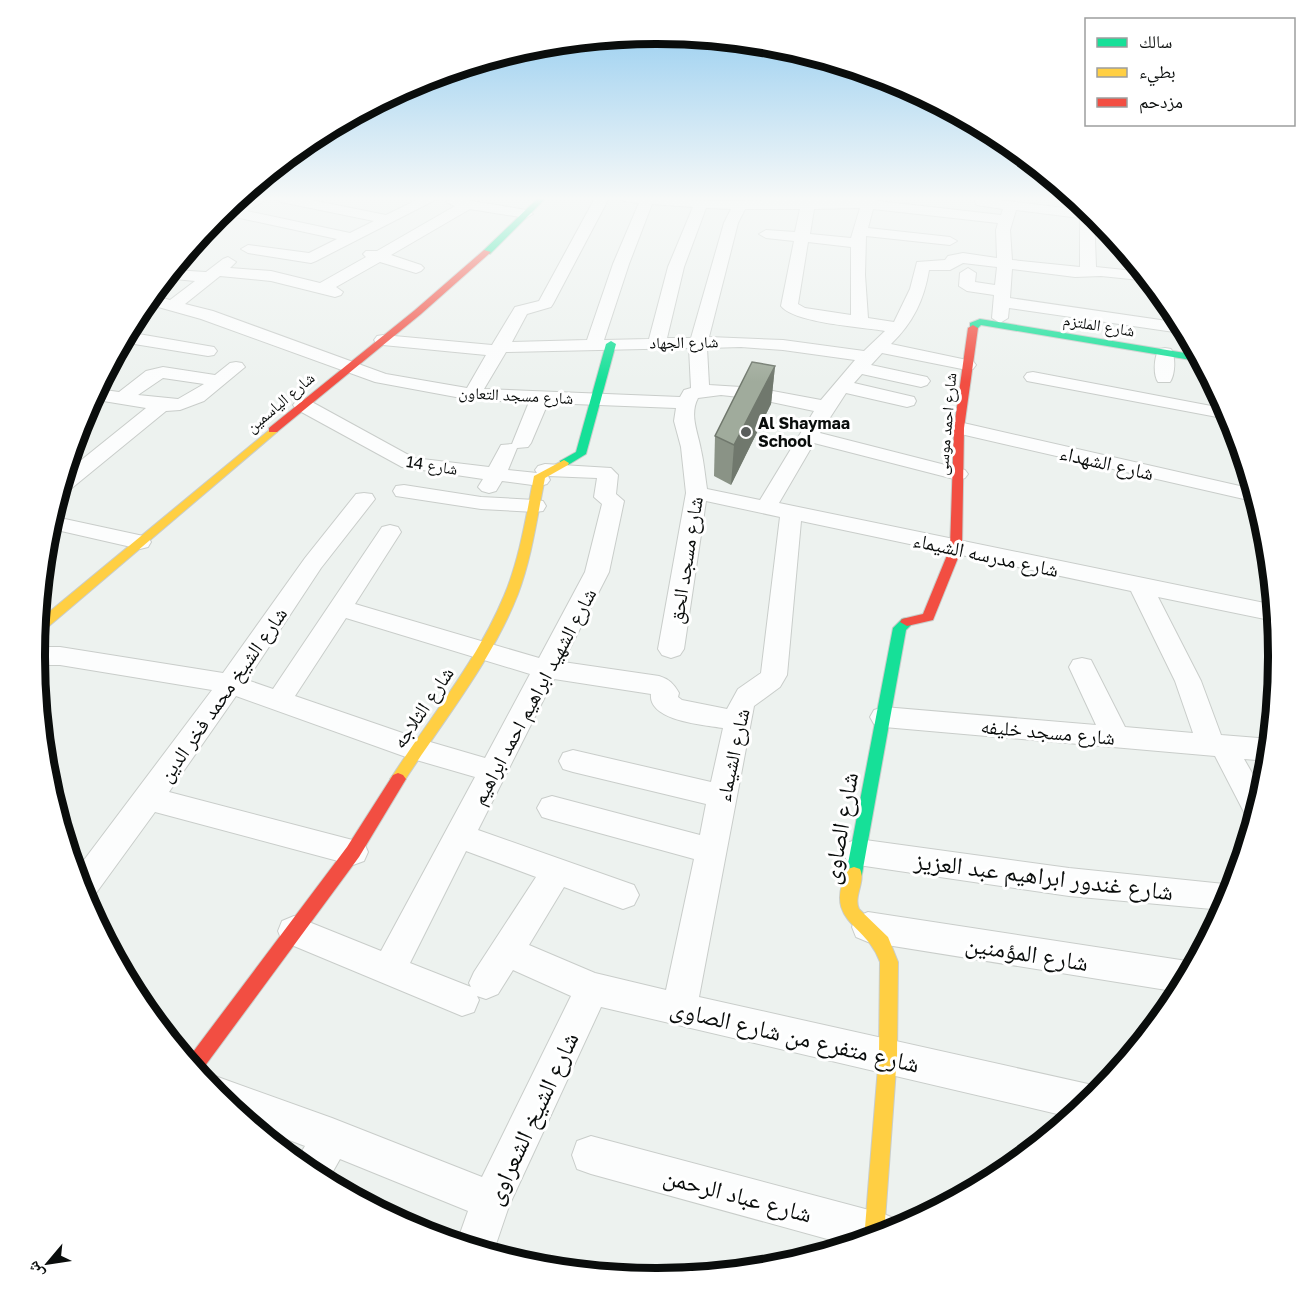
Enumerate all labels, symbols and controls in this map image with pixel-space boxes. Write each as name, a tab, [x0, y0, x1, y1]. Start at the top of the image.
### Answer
legend	[1085, 18, 1295, 126]
text: سالك	[1139, 30, 1172, 52]
text: بطيء	[1139, 60, 1176, 87]
text: مزدحم	[1139, 90, 1183, 114]
street label: شارع الملتزم	[1062, 309, 1136, 342]
street label: شارع الجهاد	[649, 331, 719, 354]
street label: شارع الياسمين	[242, 367, 319, 437]
street label: شارع احمد موسى	[932, 372, 961, 476]
street label: شارع مسجد التعاون	[458, 382, 574, 409]
place label: Al Shaymaa School	[758, 413, 850, 451]
marker: Al Shaymaa School	[739, 425, 753, 439]
street label: شارع الشهداء	[1057, 440, 1156, 486]
street label: شارع 14	[405, 451, 459, 480]
street label: شارع مسجد الحق	[663, 495, 709, 626]
street label: شارع مدرسه الشيماء	[911, 527, 1061, 583]
street label: شارع الشهيد ابراهيم احمد ابراهيم	[466, 584, 603, 810]
street label: شارع الشيخ محمد فخر الدين	[153, 602, 293, 787]
street label: شارع الثلاجه	[386, 662, 460, 753]
street label: شارع الشيماء	[710, 706, 756, 804]
street label: شارع مسجد خليفه	[980, 713, 1116, 751]
street label: شارع الصاوى	[815, 770, 865, 887]
street label: شارع غندور ابراهيم عبد العزيز	[911, 845, 1175, 908]
street label: شارع المؤمنين	[963, 928, 1091, 978]
street label: شارع متفرع من شارع الصاوى	[667, 992, 922, 1080]
street label: شارع الشيخ الشعراوى	[478, 1027, 585, 1210]
street label: شارع عباد الرحمن	[660, 1160, 815, 1230]
north arrow	[18, 1233, 78, 1293]
text: ش	[22, 1258, 48, 1283]

